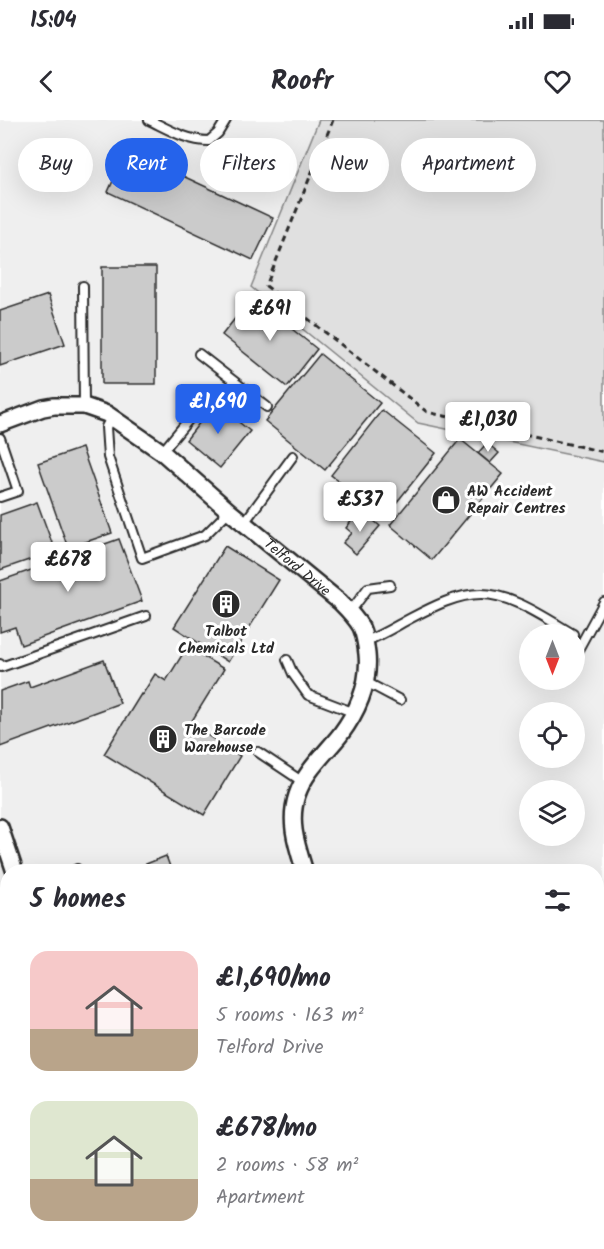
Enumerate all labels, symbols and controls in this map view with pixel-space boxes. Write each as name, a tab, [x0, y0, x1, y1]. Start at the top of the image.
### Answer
text: 15:04	[30, 4, 76, 39]
text: Roofr	[271, 60, 333, 103]
icon: back	[30, 65, 63, 98]
icon: heart	[541, 65, 574, 98]
chip: Buy	[18, 138, 93, 192]
chip: Rent	[105, 138, 188, 192]
chip: Filters	[200, 138, 297, 192]
chip: New	[309, 138, 389, 192]
chip: Apartment	[401, 138, 536, 192]
pin: £691	[234, 291, 306, 342]
text: £691	[249, 294, 291, 326]
pin: £1,690	[169, 384, 267, 435]
text: £1,690	[189, 387, 247, 419]
pin: £1,030	[439, 402, 537, 453]
text: £1,030	[459, 405, 517, 437]
place label: AW Accident Repair Centres	[467, 480, 566, 521]
pin: £537	[324, 482, 396, 533]
shop icon: AW Accident Repair Centres	[430, 484, 462, 516]
text: £537	[337, 485, 383, 517]
street label: Telford Drive	[258, 533, 336, 603]
pin: £678	[32, 542, 104, 593]
text: £678	[45, 545, 91, 577]
building icon: Talbot Chemicals Ltd	[210, 588, 242, 620]
place label: Talbot Chemicals Ltd	[178, 620, 275, 661]
north arrow	[519, 624, 585, 690]
map controls	[519, 624, 585, 846]
button: locate	[519, 702, 585, 768]
place label: The Barcode Warehouse	[184, 719, 266, 760]
building icon: The Barcode Warehouse	[147, 723, 179, 755]
button: layers	[519, 780, 585, 846]
text: 5 homes	[30, 879, 126, 921]
icon: filters	[541, 884, 574, 917]
text: £1,690/mo	[216, 958, 331, 1000]
icon: home	[78, 975, 150, 1047]
text: 5 rooms · 163 m²	[216, 1000, 364, 1032]
text: Telford Drive	[216, 1032, 324, 1064]
text: £678/mo	[216, 1108, 317, 1150]
icon: home	[78, 1125, 150, 1197]
text: 2 rooms · 58 m²	[216, 1150, 358, 1182]
text: Apartment	[216, 1182, 305, 1214]

